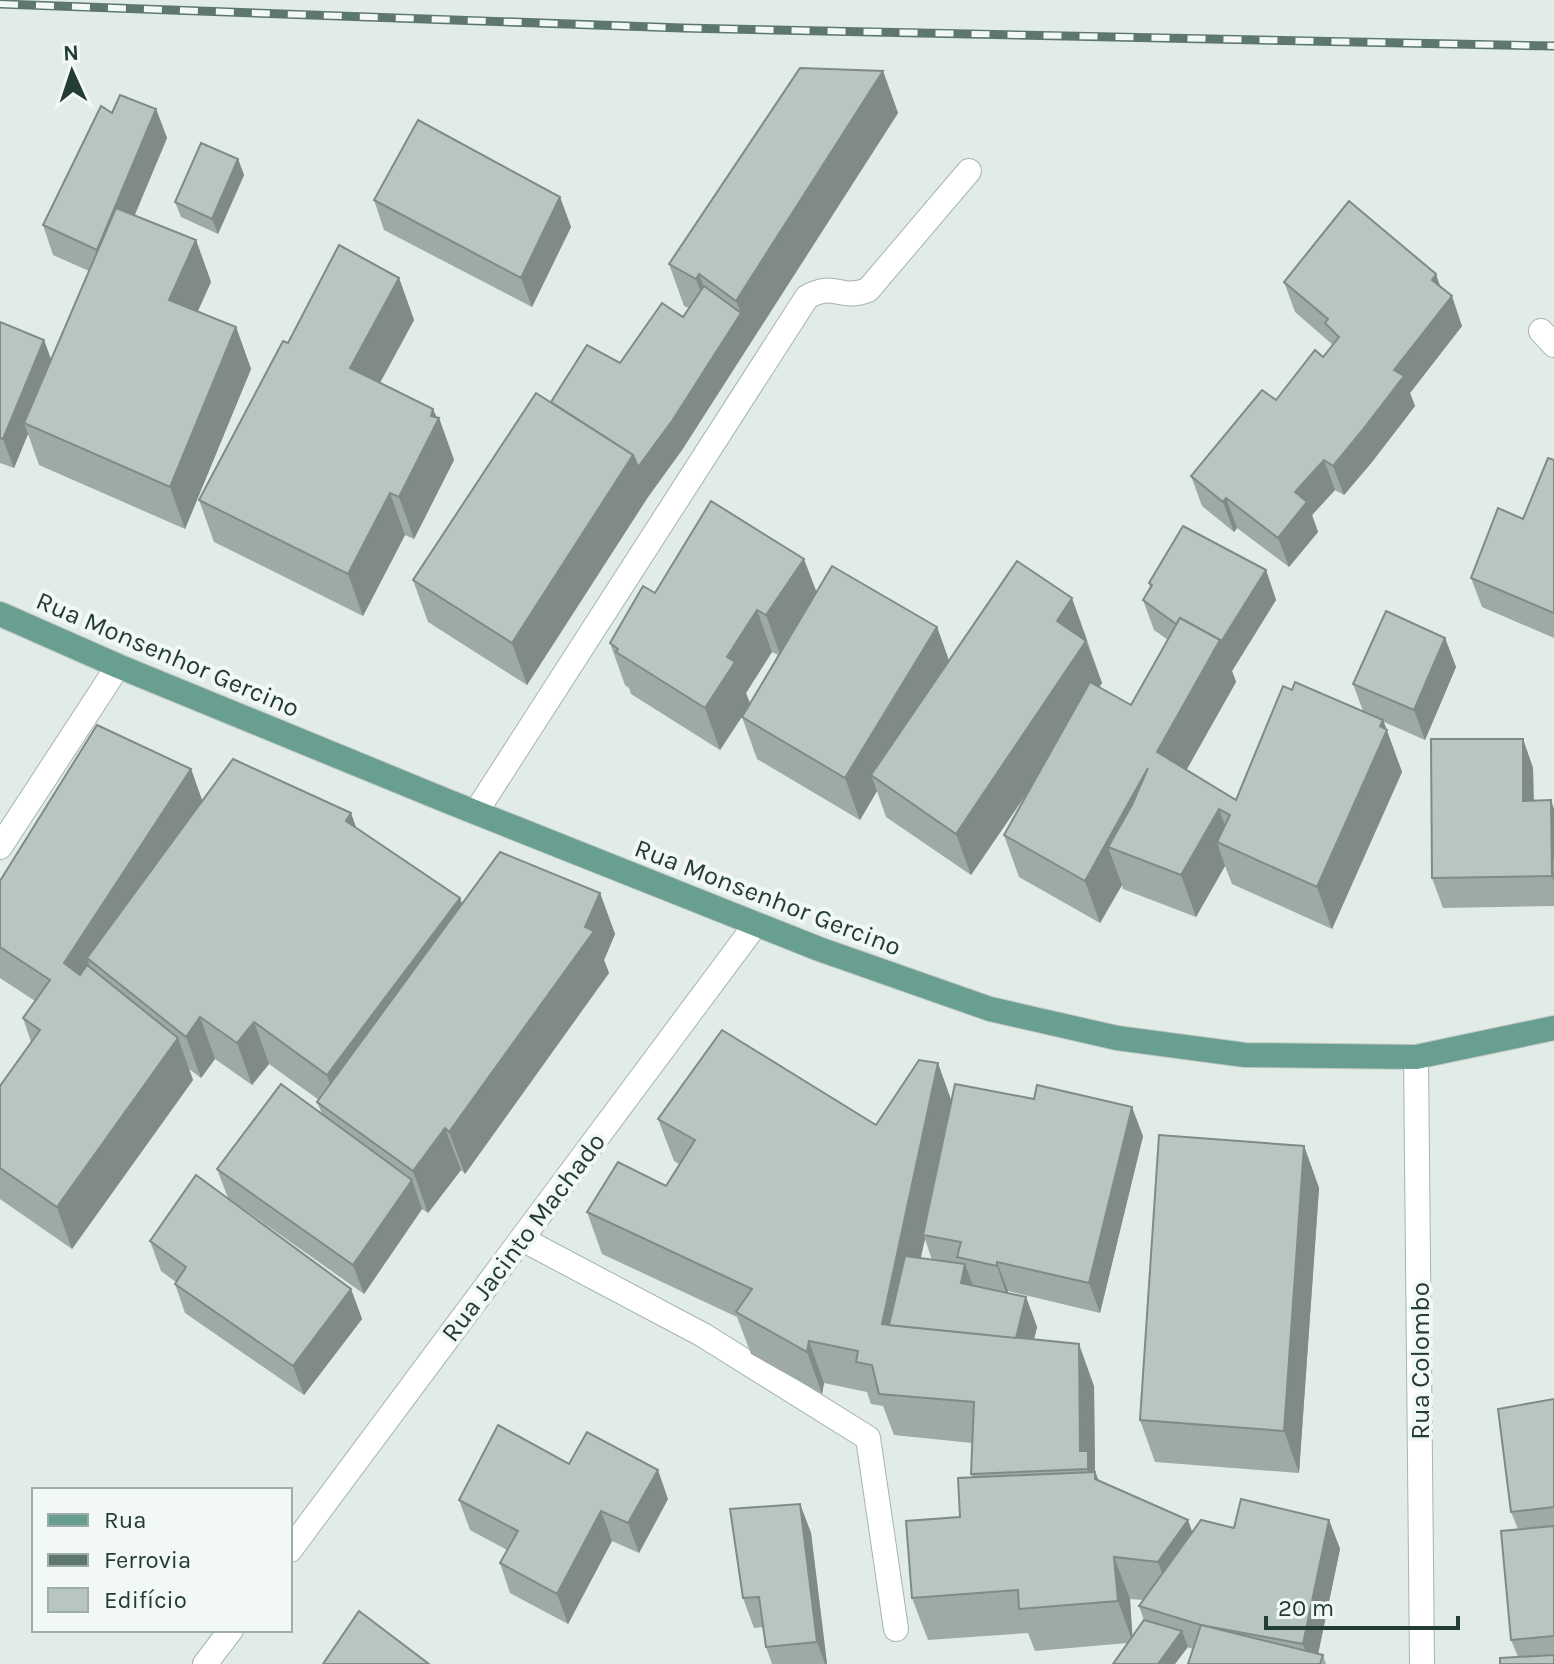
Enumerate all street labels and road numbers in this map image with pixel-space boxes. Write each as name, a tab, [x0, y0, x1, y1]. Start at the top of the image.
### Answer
street label: Rua Monsenhor Gercino	[32, 585, 304, 724]
street label: Rua Monsenhor Gercino	[630, 832, 905, 963]
street label: Rua Jacinto Machado	[435, 1127, 612, 1348]
street label: Rua Colombo	[1405, 1282, 1436, 1440]

